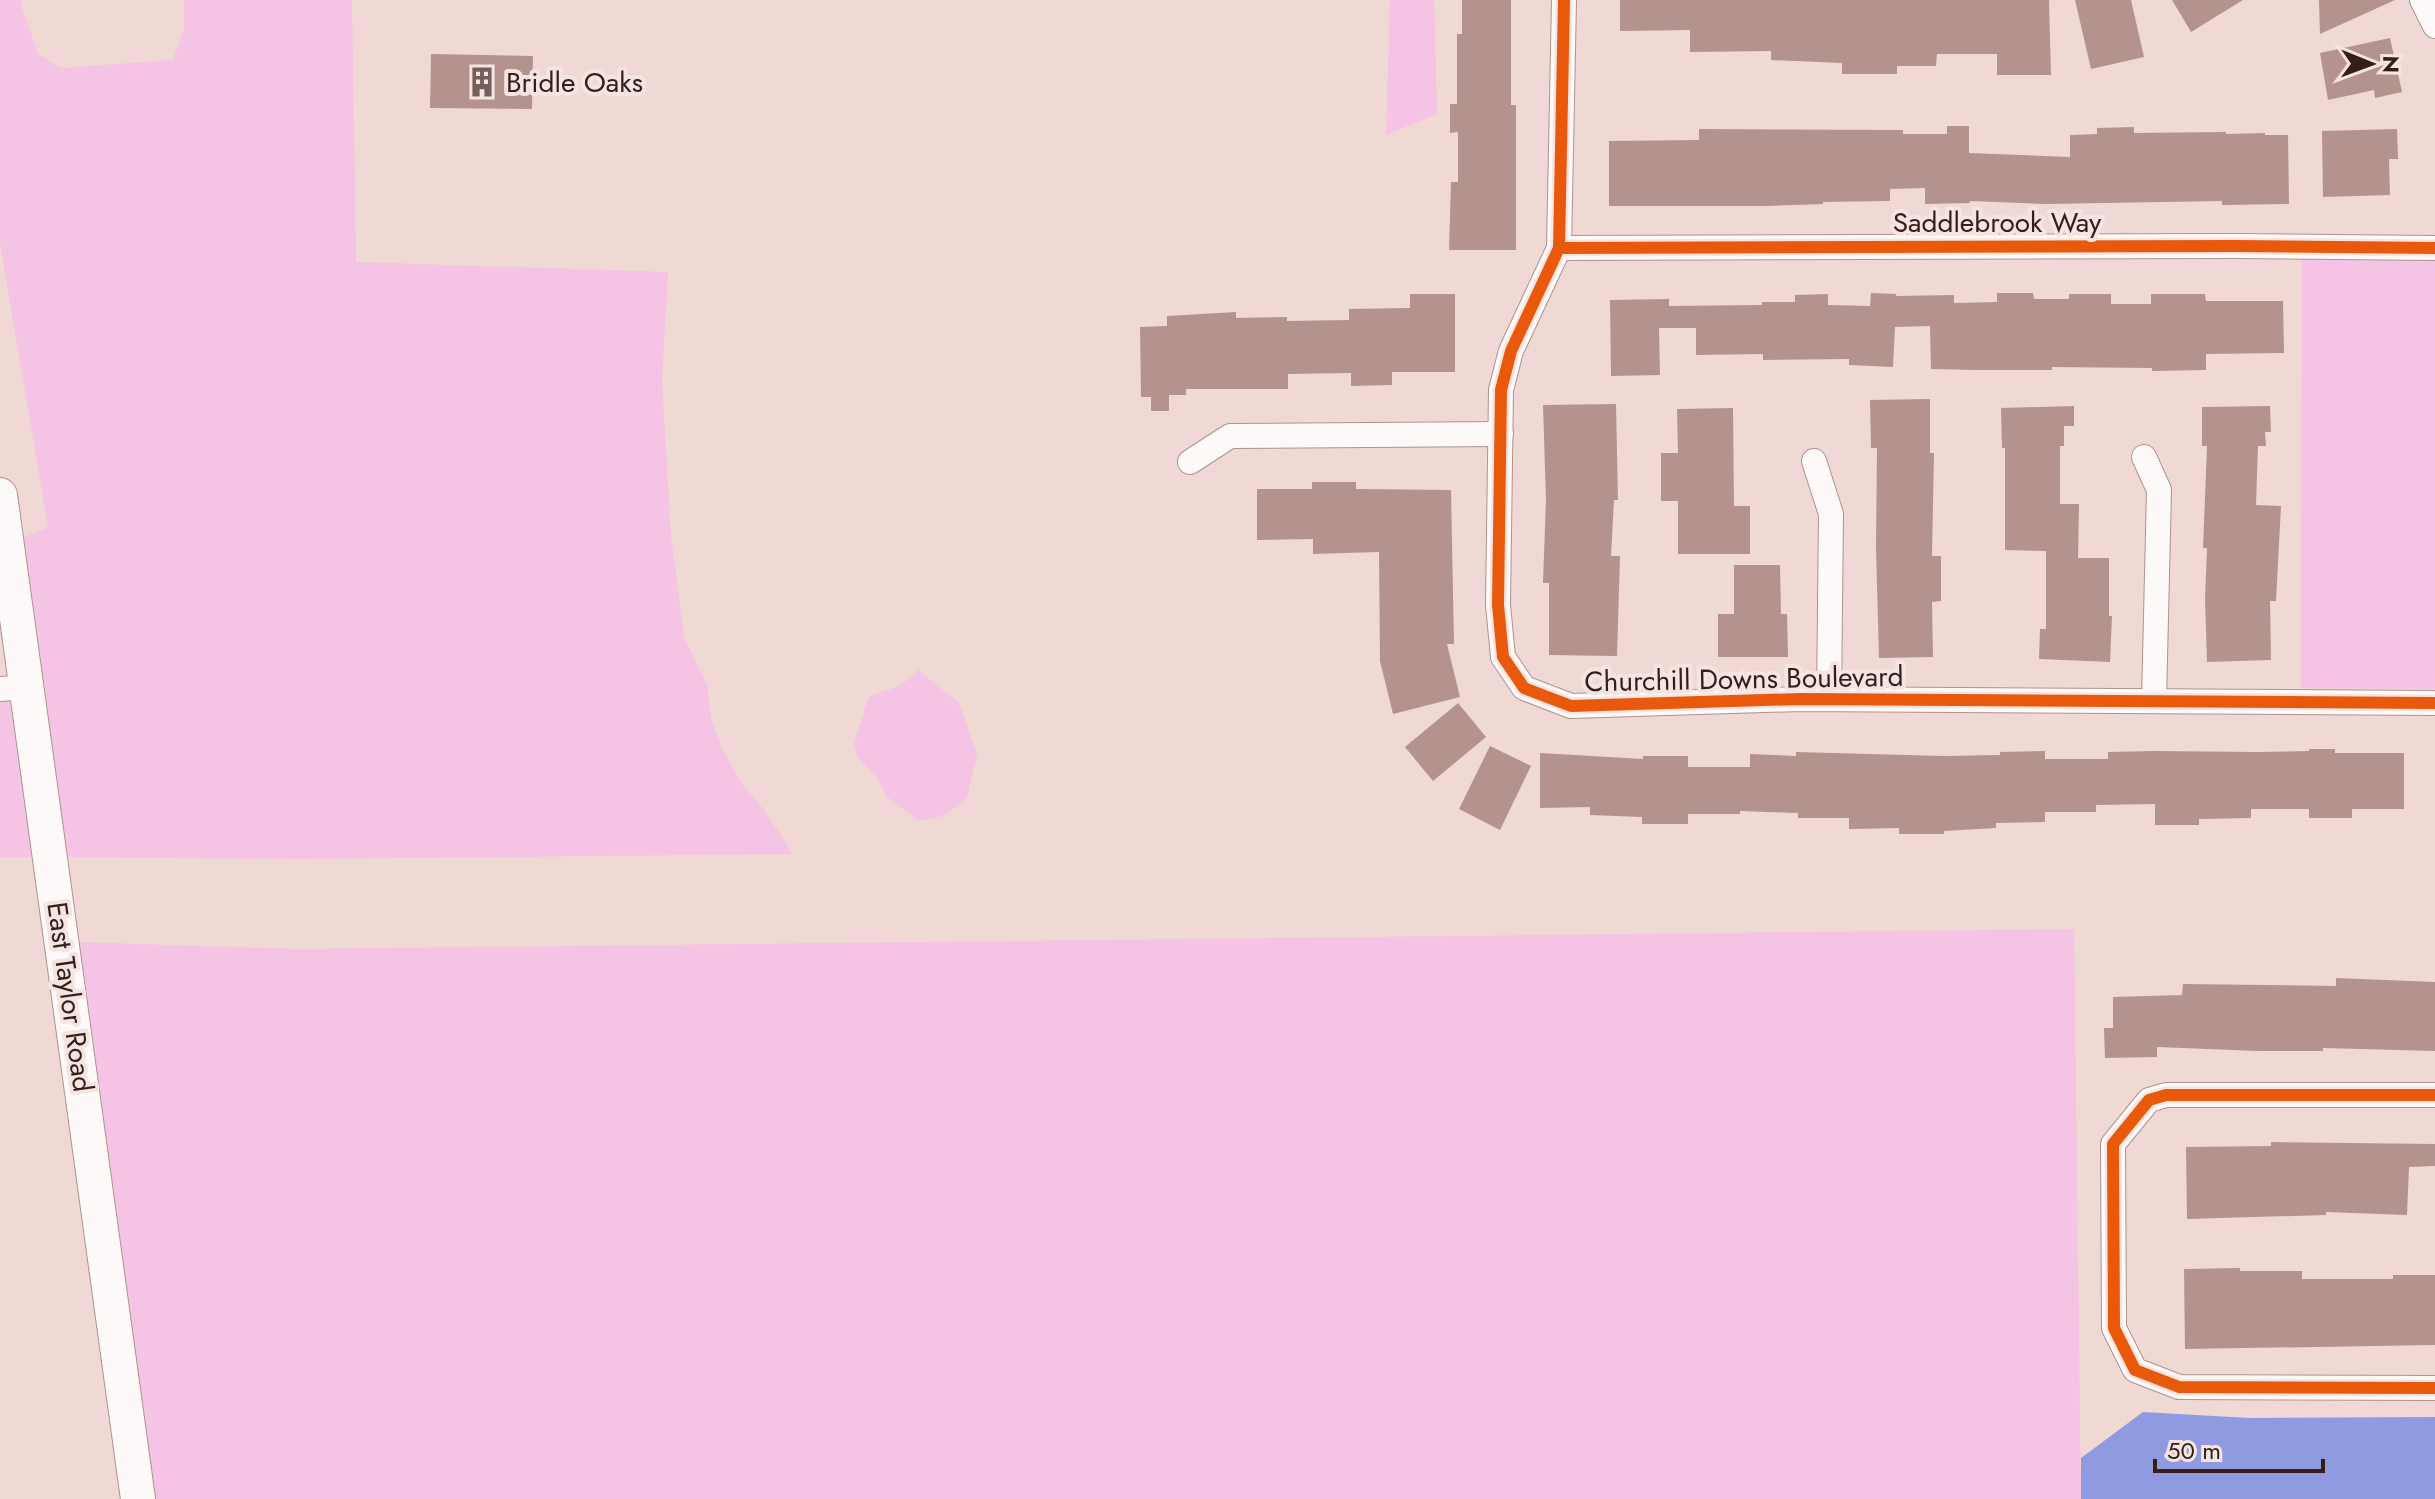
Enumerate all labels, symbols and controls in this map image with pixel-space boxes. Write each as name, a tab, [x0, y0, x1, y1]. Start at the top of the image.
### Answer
north arrow	[2331, 24, 2411, 104]
text: N	[2375, 55, 2407, 73]
place label: Bridle Oaks	[506, 62, 643, 103]
building icon: Bridle Oaks	[465, 65, 499, 99]
street label: Saddlebrook Way	[1893, 202, 2102, 243]
street label: Churchill Downs Boulevard	[1584, 656, 1904, 702]
street label: East Taylor Road	[36, 899, 104, 1095]
scale bar	[2155, 1423, 2323, 1473]
text: 50 m	[2167, 1433, 2221, 1468]

